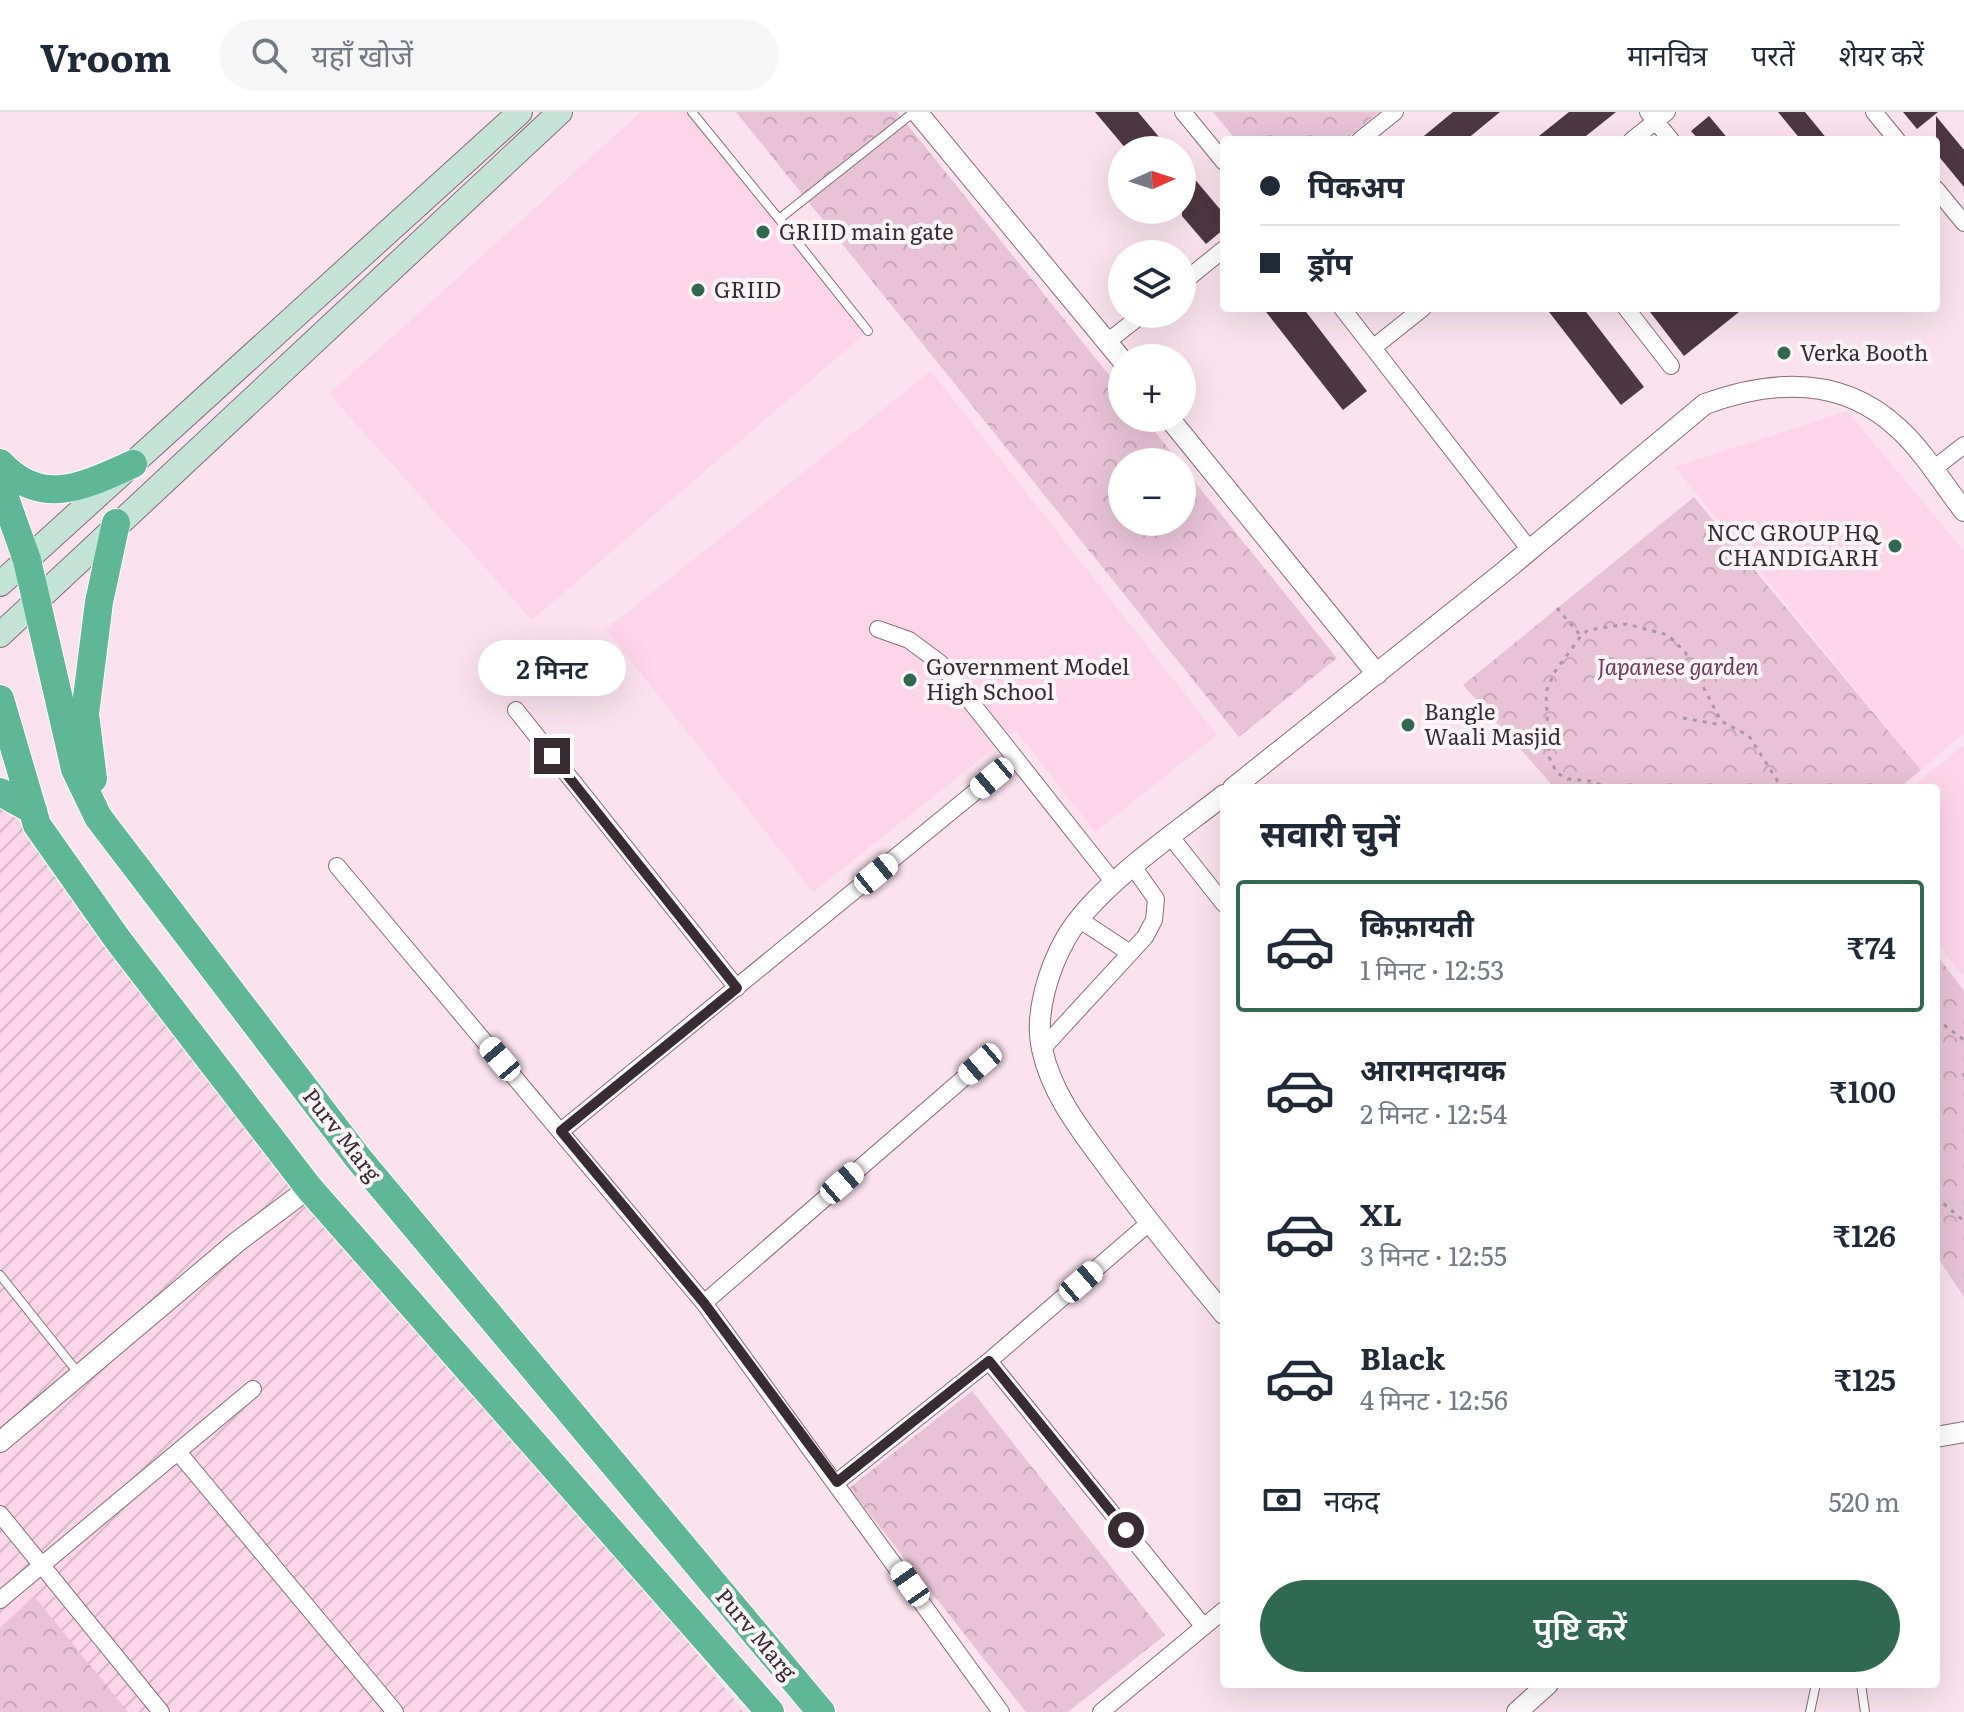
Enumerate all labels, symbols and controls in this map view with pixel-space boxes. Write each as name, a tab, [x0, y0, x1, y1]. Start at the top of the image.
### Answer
search box	[219, 19, 779, 91]
text: Vroom	[40, 27, 171, 84]
text: यहाँ खोजें	[311, 32, 413, 76]
icon: search	[247, 33, 291, 77]
text: मानचित्र	[1627, 33, 1707, 75]
text: परतें	[1751, 33, 1795, 75]
text: शेयर करें	[1839, 33, 1924, 75]
north arrow	[1108, 136, 1196, 224]
map controls	[1108, 136, 1196, 536]
text: पिकअप	[1308, 163, 1404, 207]
place label: GRIID main gate	[779, 214, 954, 247]
marker: GRIID main gate	[754, 223, 772, 241]
button: layers	[1108, 240, 1196, 328]
text: ड्रॉप	[1308, 240, 1352, 284]
place label: GRIID	[714, 272, 781, 305]
marker: GRIID	[689, 281, 707, 299]
place label: Verka Booth	[1800, 335, 1928, 368]
button: +	[1108, 344, 1196, 432]
marker: Verka Booth	[1775, 344, 1793, 362]
button: −	[1108, 448, 1196, 536]
place label: NCC GROUP HQ CHANDIGARH	[1707, 515, 1882, 573]
marker: NCC GROUP HQ CHANDIGARH	[1886, 537, 1904, 555]
callout: 2 मिनट	[478, 640, 626, 696]
text: 2 मिनट	[516, 648, 588, 687]
place label: Government Model High School	[926, 649, 1129, 707]
park label: Japanese garden	[1597, 649, 1759, 682]
marker: Government Model High School	[901, 671, 919, 689]
place label: Bangle Waali Masjid	[1424, 694, 1561, 752]
marker: Bangle Waali Masjid	[1399, 716, 1417, 734]
route end	[534, 738, 570, 774]
car	[966, 753, 1018, 803]
text: सवारी चुनें	[1260, 805, 1400, 858]
car	[850, 850, 902, 898]
text: किफ़ायती	[1360, 902, 1474, 946]
icon: car	[1264, 910, 1336, 982]
text: ₹74	[1847, 924, 1896, 968]
text: 1 मिनट · 12:53	[1360, 949, 1504, 988]
car	[475, 1033, 525, 1085]
car	[954, 1039, 1006, 1089]
text: आरामदायक	[1360, 1046, 1506, 1090]
icon: car	[1264, 1054, 1336, 1126]
text: ₹100	[1829, 1068, 1896, 1112]
street label: Purv Marg	[296, 1080, 391, 1189]
text: 2 मिनट · 12:54	[1360, 1093, 1507, 1132]
car	[816, 1158, 868, 1208]
text: XL	[1360, 1191, 1402, 1235]
icon: car	[1264, 1198, 1336, 1270]
text: ₹126	[1833, 1212, 1896, 1256]
text: 3 मिनट · 12:55	[1360, 1235, 1507, 1274]
car	[1055, 1257, 1107, 1307]
text: Black	[1360, 1335, 1445, 1379]
icon: car	[1264, 1342, 1336, 1414]
text: ₹125	[1834, 1356, 1896, 1400]
text: 4 मिनट · 12:56	[1360, 1379, 1508, 1418]
text: नकद	[1324, 1477, 1380, 1521]
icon: cash	[1260, 1478, 1304, 1522]
text: 520 m	[1828, 1481, 1900, 1520]
route start	[1108, 1512, 1144, 1548]
car	[886, 1557, 934, 1611]
street label: Purv Marg	[709, 1580, 806, 1687]
button: पुष्टि करें	[1260, 1580, 1900, 1672]

